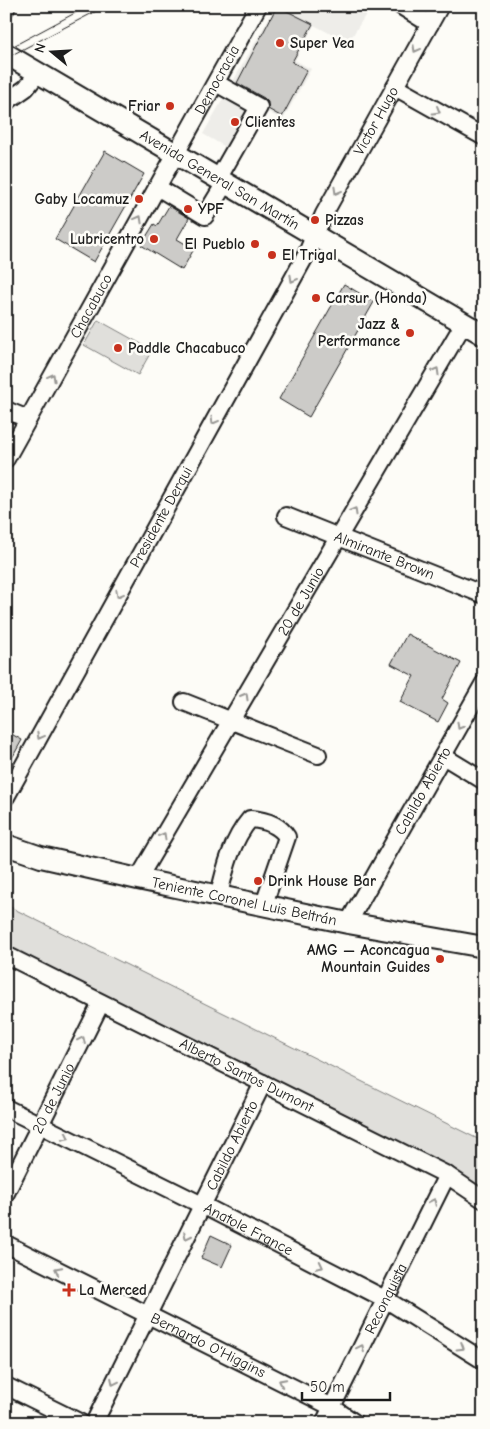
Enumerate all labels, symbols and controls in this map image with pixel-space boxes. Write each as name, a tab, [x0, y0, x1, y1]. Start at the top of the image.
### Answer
north arrow	[28, 28, 78, 78]
place label: Super Vea	[290, 34, 355, 52]
marker: Super Vea	[274, 37, 286, 49]
text: N	[31, 41, 50, 55]
street label: Democracia	[191, 42, 243, 117]
one-way arrow	[412, 43, 422, 52]
street label: Victor Hugo	[350, 83, 402, 158]
place label: Friar	[128, 97, 160, 115]
marker: Friar	[164, 100, 176, 112]
one-way arrow	[431, 105, 440, 115]
place label: Clientes	[245, 113, 295, 131]
marker: Clientes	[229, 116, 241, 128]
street label: Avenida General San Martín	[137, 126, 303, 234]
one-way arrow	[333, 185, 343, 194]
place label: Gaby Locamuz	[35, 190, 130, 208]
marker: Gaby Locamuz	[133, 193, 145, 205]
place label: YPF	[198, 200, 224, 218]
marker: YPF	[182, 203, 194, 215]
place label: Pizzas	[325, 211, 364, 229]
marker: Pizzas	[309, 214, 321, 226]
one-way arrow	[133, 215, 143, 224]
place label: Lubricentro	[70, 230, 144, 248]
marker: Lubricentro	[148, 233, 160, 245]
place label: El Pueblo	[185, 235, 245, 253]
marker: El Pueblo	[249, 238, 261, 250]
place label: El Trigal	[282, 246, 337, 264]
marker: El Trigal	[266, 249, 278, 261]
street label: Chacabuco	[66, 271, 116, 341]
one-way arrow	[289, 273, 299, 282]
place label: Carsur (Honda)	[326, 289, 427, 307]
marker: Carsur (Honda)	[310, 292, 322, 304]
place label: Jazz & Performance	[318, 315, 400, 350]
marker: Jazz & Performance	[404, 327, 416, 339]
place label: Paddle Chacabuco	[128, 339, 246, 357]
marker: Paddle Chacabuco	[112, 342, 124, 354]
one-way arrow	[430, 367, 440, 376]
one-way arrow	[46, 373, 56, 382]
one-way arrow	[210, 416, 220, 425]
street label: Presidente Derqui	[126, 463, 196, 571]
one-way arrow	[347, 507, 357, 516]
street label: Almirante Brown	[332, 527, 437, 583]
street label: 20 de Junio	[274, 564, 328, 639]
one-way arrow	[115, 589, 125, 598]
one-way arrow	[238, 693, 248, 702]
one-way arrow	[456, 720, 466, 729]
one-way arrow	[36, 731, 46, 740]
street label: Cabildo Abierto	[391, 744, 455, 838]
one-way arrow	[156, 833, 166, 842]
place label: Drink House Bar	[268, 872, 376, 890]
street label: Teniente Coronel Luis Beltrán	[150, 873, 338, 929]
marker: Drink House Bar	[252, 875, 264, 887]
place label: AMG — Aconcagua Mountain Guides	[307, 941, 430, 976]
marker: AMG — Aconcagua Mountain Guides	[434, 953, 446, 965]
street label: Alberto Santos Dumont	[177, 1034, 317, 1116]
one-way arrow	[76, 1036, 87, 1045]
street label: 20 de Junio	[28, 1060, 79, 1137]
street label: Cabildo Abierto	[202, 1097, 262, 1193]
one-way arrow	[61, 1131, 70, 1142]
one-way arrow	[427, 1198, 437, 1207]
street label: Anatole France	[201, 1199, 296, 1259]
one-way arrow	[183, 1231, 193, 1240]
one-way arrow	[315, 1260, 324, 1270]
street label: Reconquista	[361, 1260, 411, 1337]
one-way arrow	[55, 1266, 64, 1276]
place label: La Merced	[79, 1281, 147, 1299]
marker: La Merced	[63, 1284, 75, 1296]
street label: Bernardo O'Higgins	[148, 1309, 269, 1381]
one-way arrow	[455, 1341, 464, 1350]
one-way arrow	[355, 1344, 365, 1353]
scale bar	[302, 1369, 390, 1401]
one-way arrow	[110, 1376, 120, 1385]
one-way arrow	[278, 1378, 287, 1388]
text: 50 m	[310, 1378, 345, 1396]

